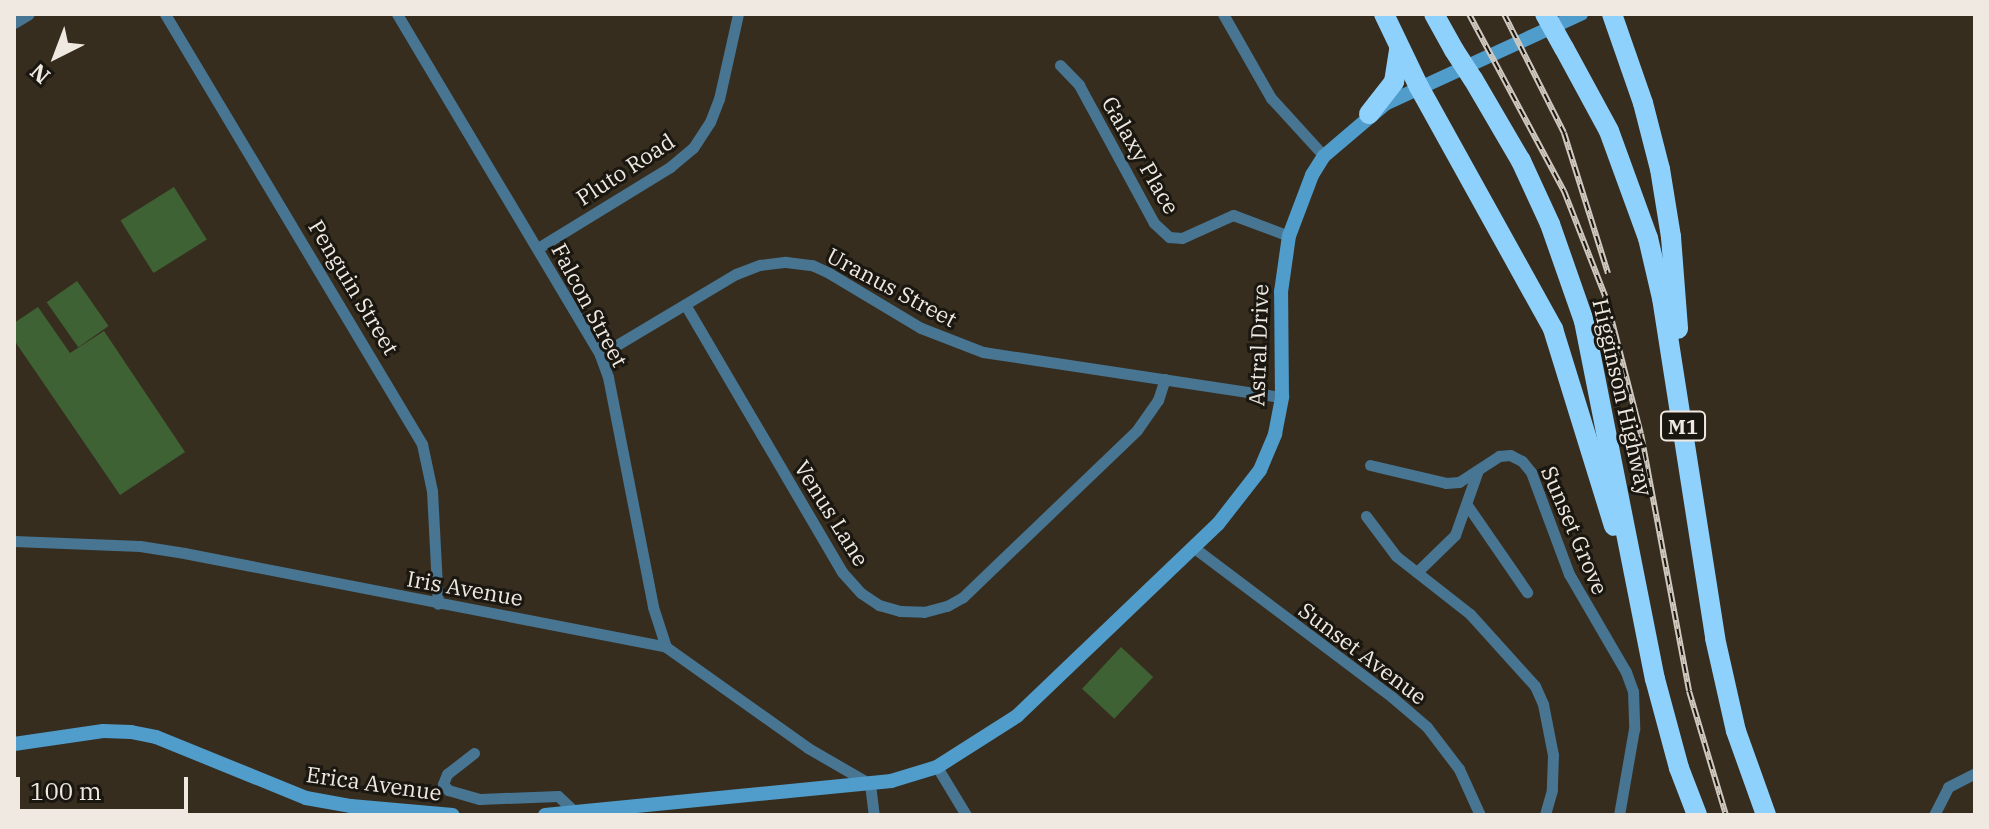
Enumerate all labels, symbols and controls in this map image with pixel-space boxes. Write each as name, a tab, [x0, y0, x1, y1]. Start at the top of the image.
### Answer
north arrow	[16, 16, 96, 96]
text: N	[23, 58, 56, 91]
street label: Galaxy Place	[1097, 92, 1185, 218]
street label: Pluto Road	[571, 128, 679, 210]
street label: Penguin Street	[303, 215, 405, 359]
street label: Falcon Street	[546, 239, 634, 371]
street label: Uranus Street	[823, 242, 961, 332]
street label: Astral Drive	[1243, 283, 1273, 407]
street label: Higginson Highway	[1587, 296, 1659, 498]
road number: M1	[1659, 410, 1707, 442]
street label: Venus Lane	[789, 455, 875, 571]
street label: Sunset Grove	[1536, 462, 1614, 598]
street label: Iris Avenue	[405, 565, 525, 611]
street label: Sunset Avenue	[1294, 596, 1432, 710]
street label: Erica Avenue	[305, 760, 443, 806]
scale bar	[20, 761, 192, 811]
text: 100 m	[30, 775, 102, 807]

